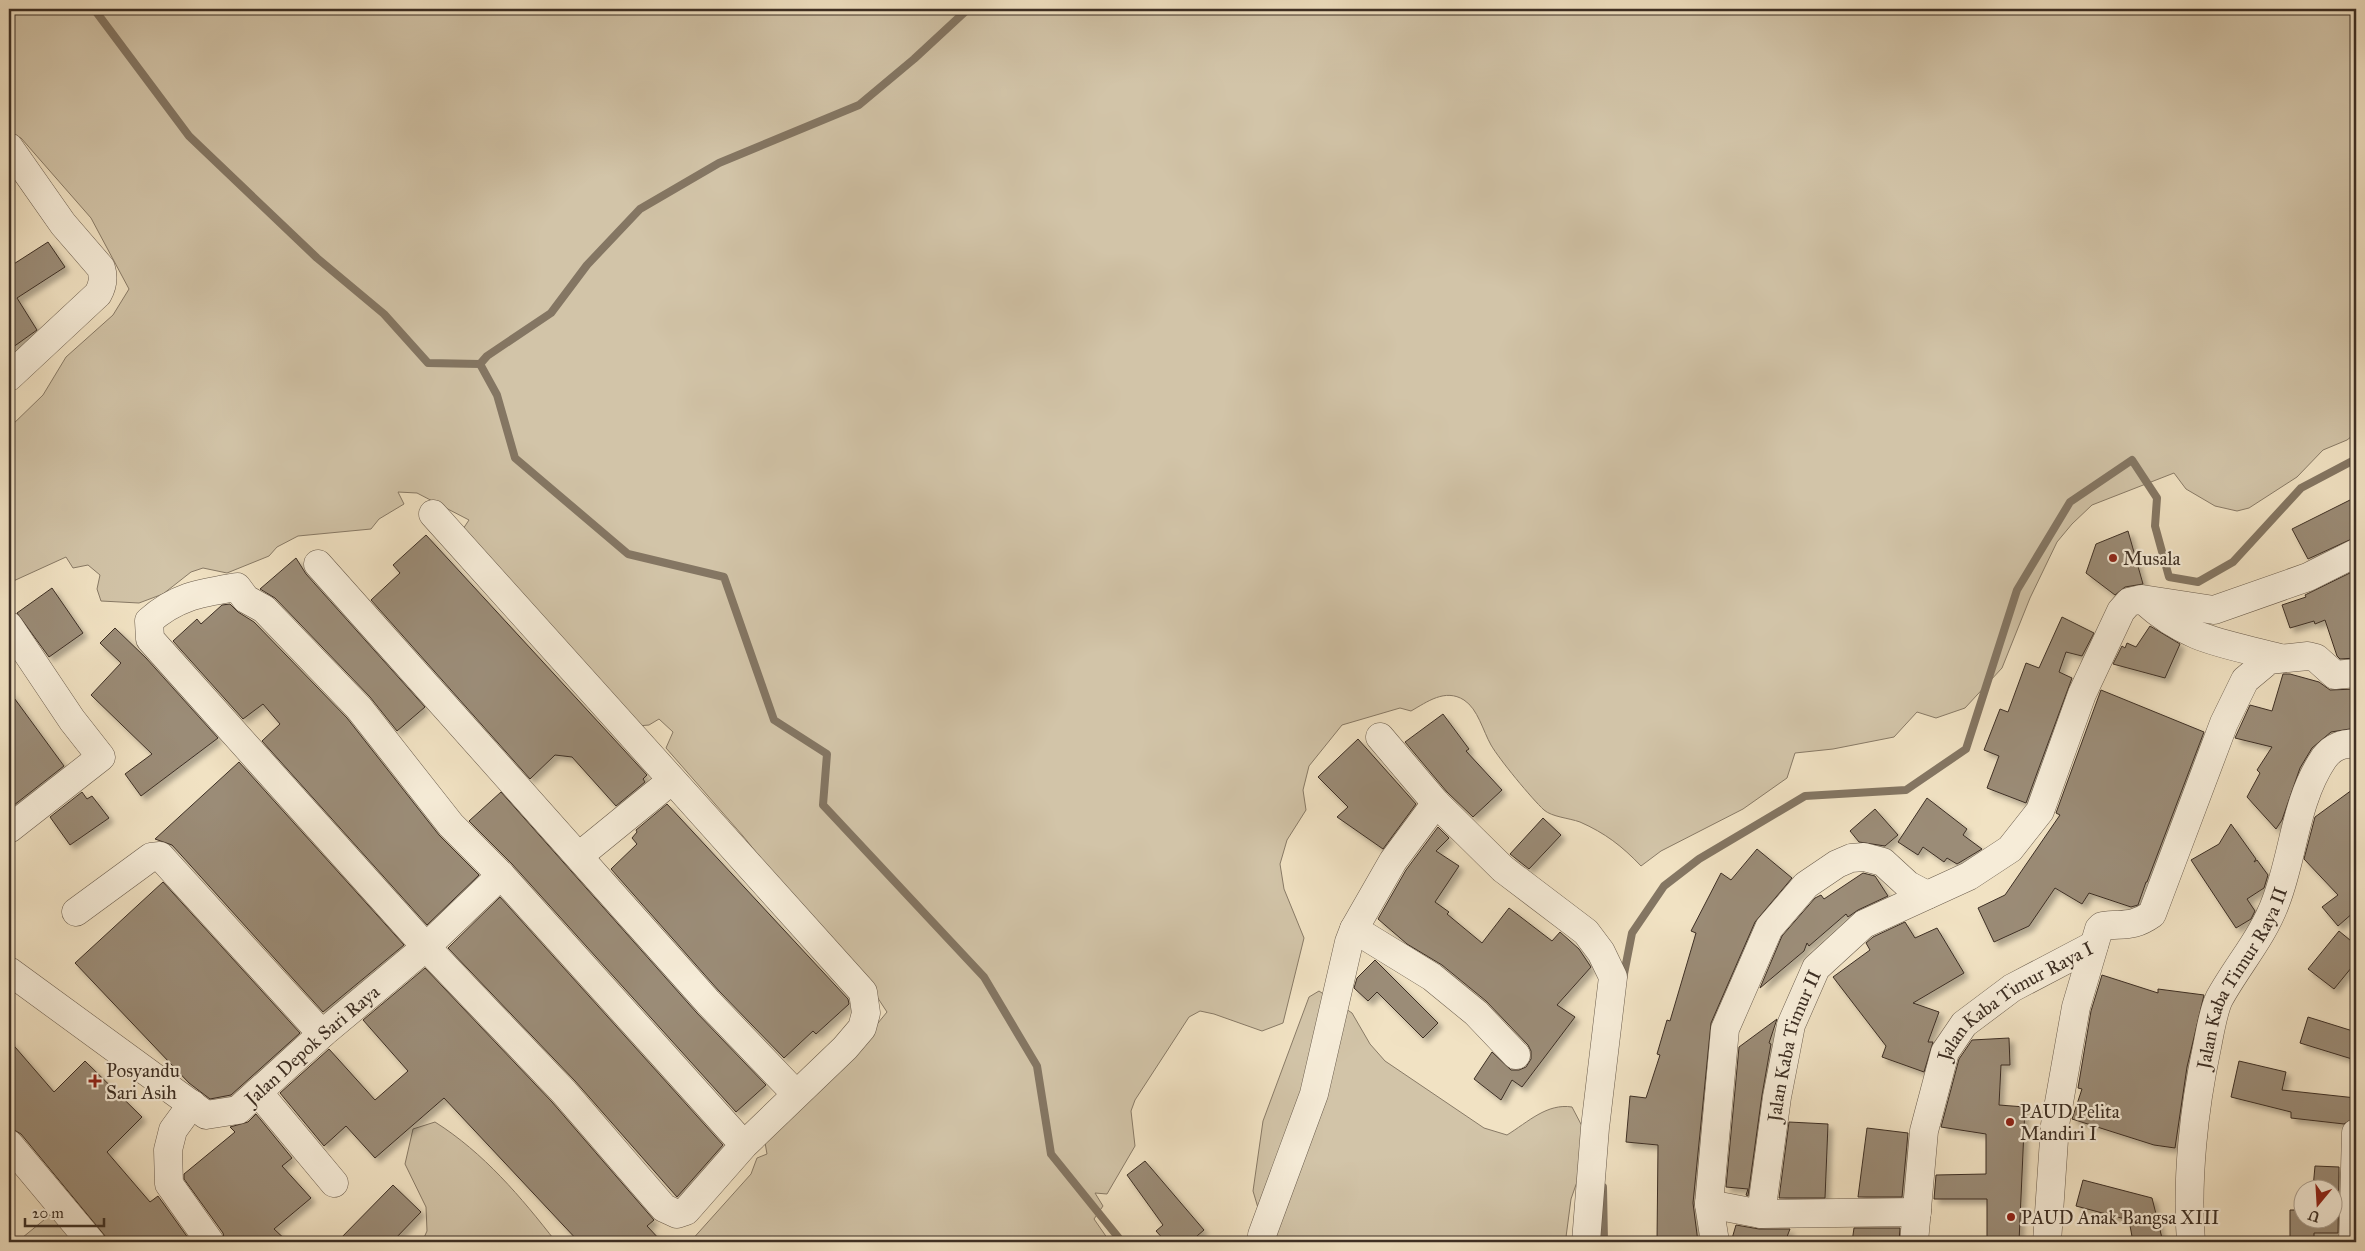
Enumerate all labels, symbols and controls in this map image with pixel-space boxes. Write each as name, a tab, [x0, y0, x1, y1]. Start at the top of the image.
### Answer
place label: Musala	[2123, 547, 2182, 570]
marker: Musala	[2107, 552, 2119, 564]
street label: Jalan Kaba Timur Raya II	[2192, 884, 2292, 1073]
street label: Jalan Kaba Timur Raya I	[1932, 937, 2097, 1065]
street label: Jalan Kaba Timur II	[1762, 966, 1826, 1125]
street label: Jalan Depok Sari Raya	[239, 979, 385, 1112]
place label: Posyandu Sari Asih	[106, 1059, 180, 1104]
marker: Posyandu Sari Asih	[88, 1074, 102, 1088]
place label: PAUD Pelita Mandiri I	[2020, 1100, 2121, 1145]
marker: PAUD Pelita Mandiri I	[2004, 1116, 2016, 1128]
north arrow	[2292, 1178, 2342, 1228]
scale bar	[25, 1196, 104, 1228]
text: 20 m	[32, 1204, 64, 1222]
place label: PAUD Anak Bangsa XIII	[2021, 1206, 2219, 1230]
text: U	[2305, 1206, 2322, 1226]
marker: PAUD Anak Bangsa XIII	[2005, 1211, 2017, 1223]

